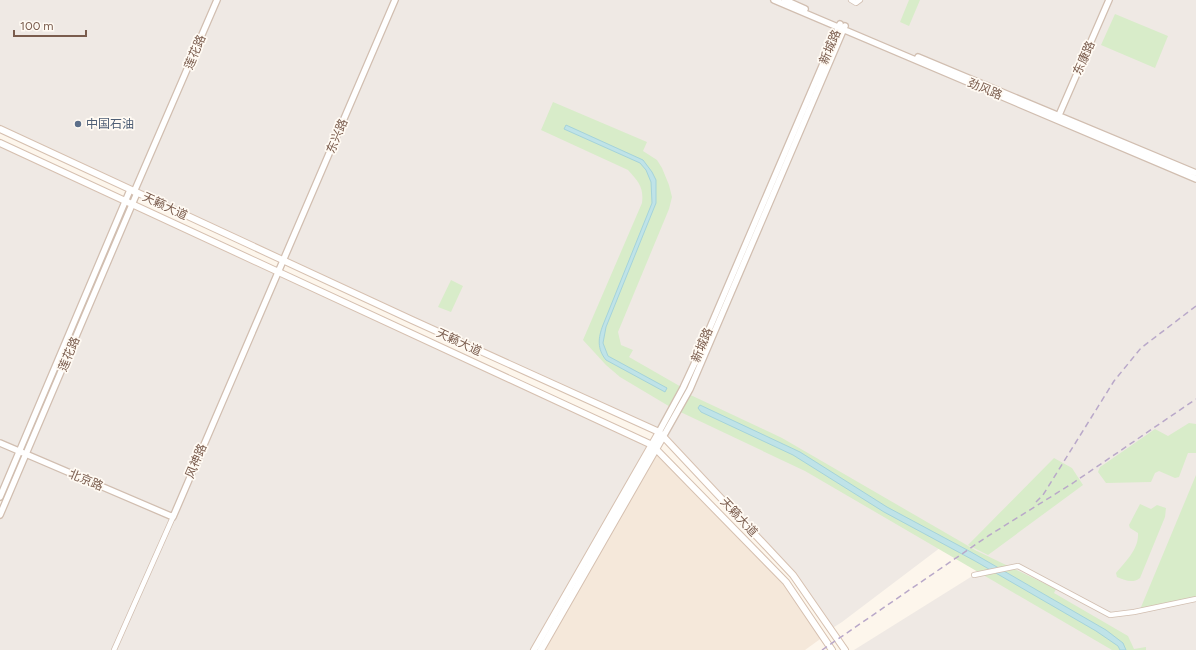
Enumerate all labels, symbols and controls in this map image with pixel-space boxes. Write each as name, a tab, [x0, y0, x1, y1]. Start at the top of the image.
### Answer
scale bar	[14, 12, 86, 38]
text: 100 m	[20, 19, 54, 33]
street label: 新城路	[817, 28, 843, 66]
street label: 莲花路	[182, 33, 208, 71]
street label: 东康路	[1070, 39, 1098, 77]
street label: 劲风路	[966, 76, 1004, 102]
place label: 中国石油	[86, 117, 134, 131]
street label: 东兴路	[324, 117, 350, 155]
marker: 中国石油	[73, 119, 83, 129]
street label: 天籁大道	[140, 190, 190, 222]
street label: 天籁大道	[434, 326, 484, 358]
street label: 新城路	[689, 326, 715, 364]
street label: 莲花路	[56, 335, 82, 373]
street label: 风神路	[183, 442, 209, 480]
street label: 北京路	[67, 467, 105, 493]
street label: 天籁大道	[718, 495, 760, 539]

